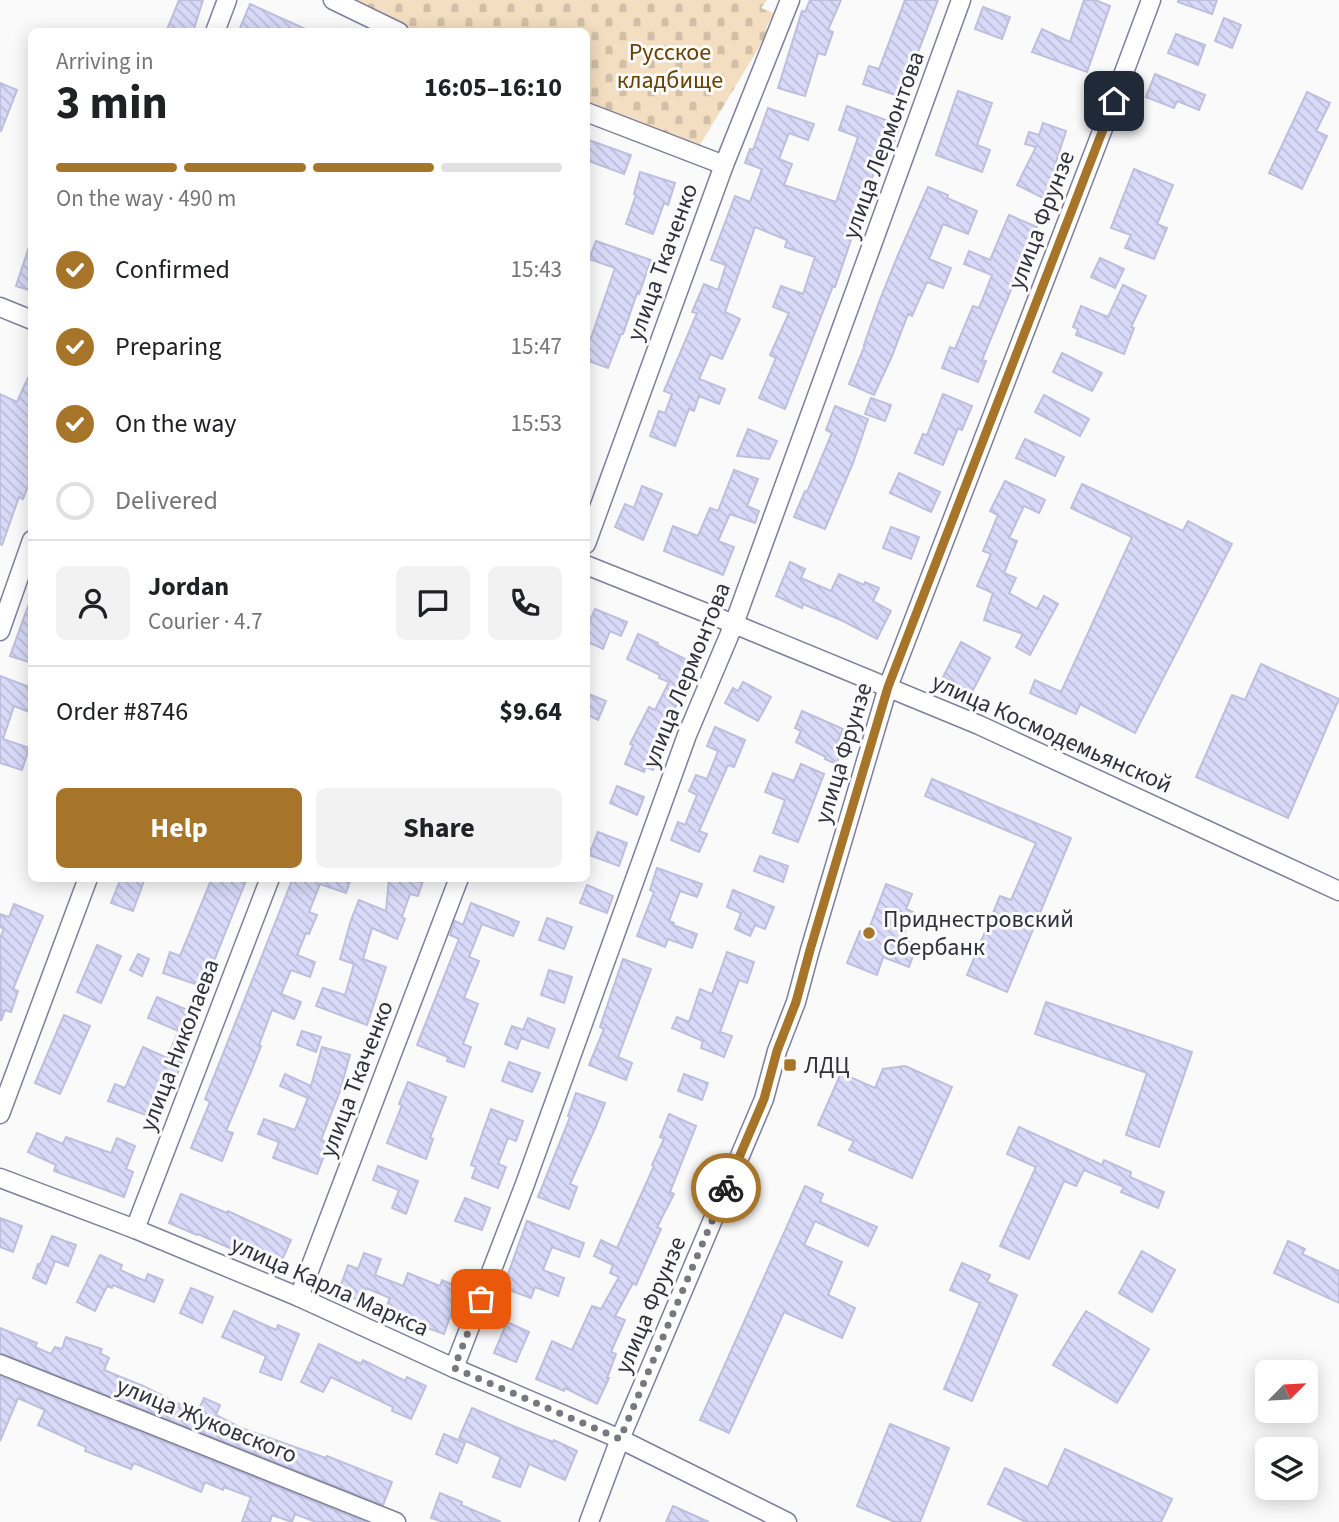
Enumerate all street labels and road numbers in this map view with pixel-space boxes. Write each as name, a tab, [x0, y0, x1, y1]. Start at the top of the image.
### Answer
street label: улица Лермонтова	[833, 46, 934, 244]
street label: улица Фрунзе	[999, 146, 1084, 295]
street label: улица Ткаченко	[618, 178, 707, 346]
street label: улица Лермонтова	[633, 577, 740, 773]
street label: улица Космодемьянской	[926, 665, 1178, 802]
street label: улица Фрунзе	[805, 678, 882, 828]
street label: улица Николаева	[130, 954, 228, 1137]
street label: улица Ткаченко	[310, 996, 402, 1163]
street label: улица Карла Маркса	[225, 1227, 435, 1346]
street label: улица Фрунзе	[606, 1231, 695, 1379]
street label: улица Жуковского	[111, 1368, 303, 1473]

